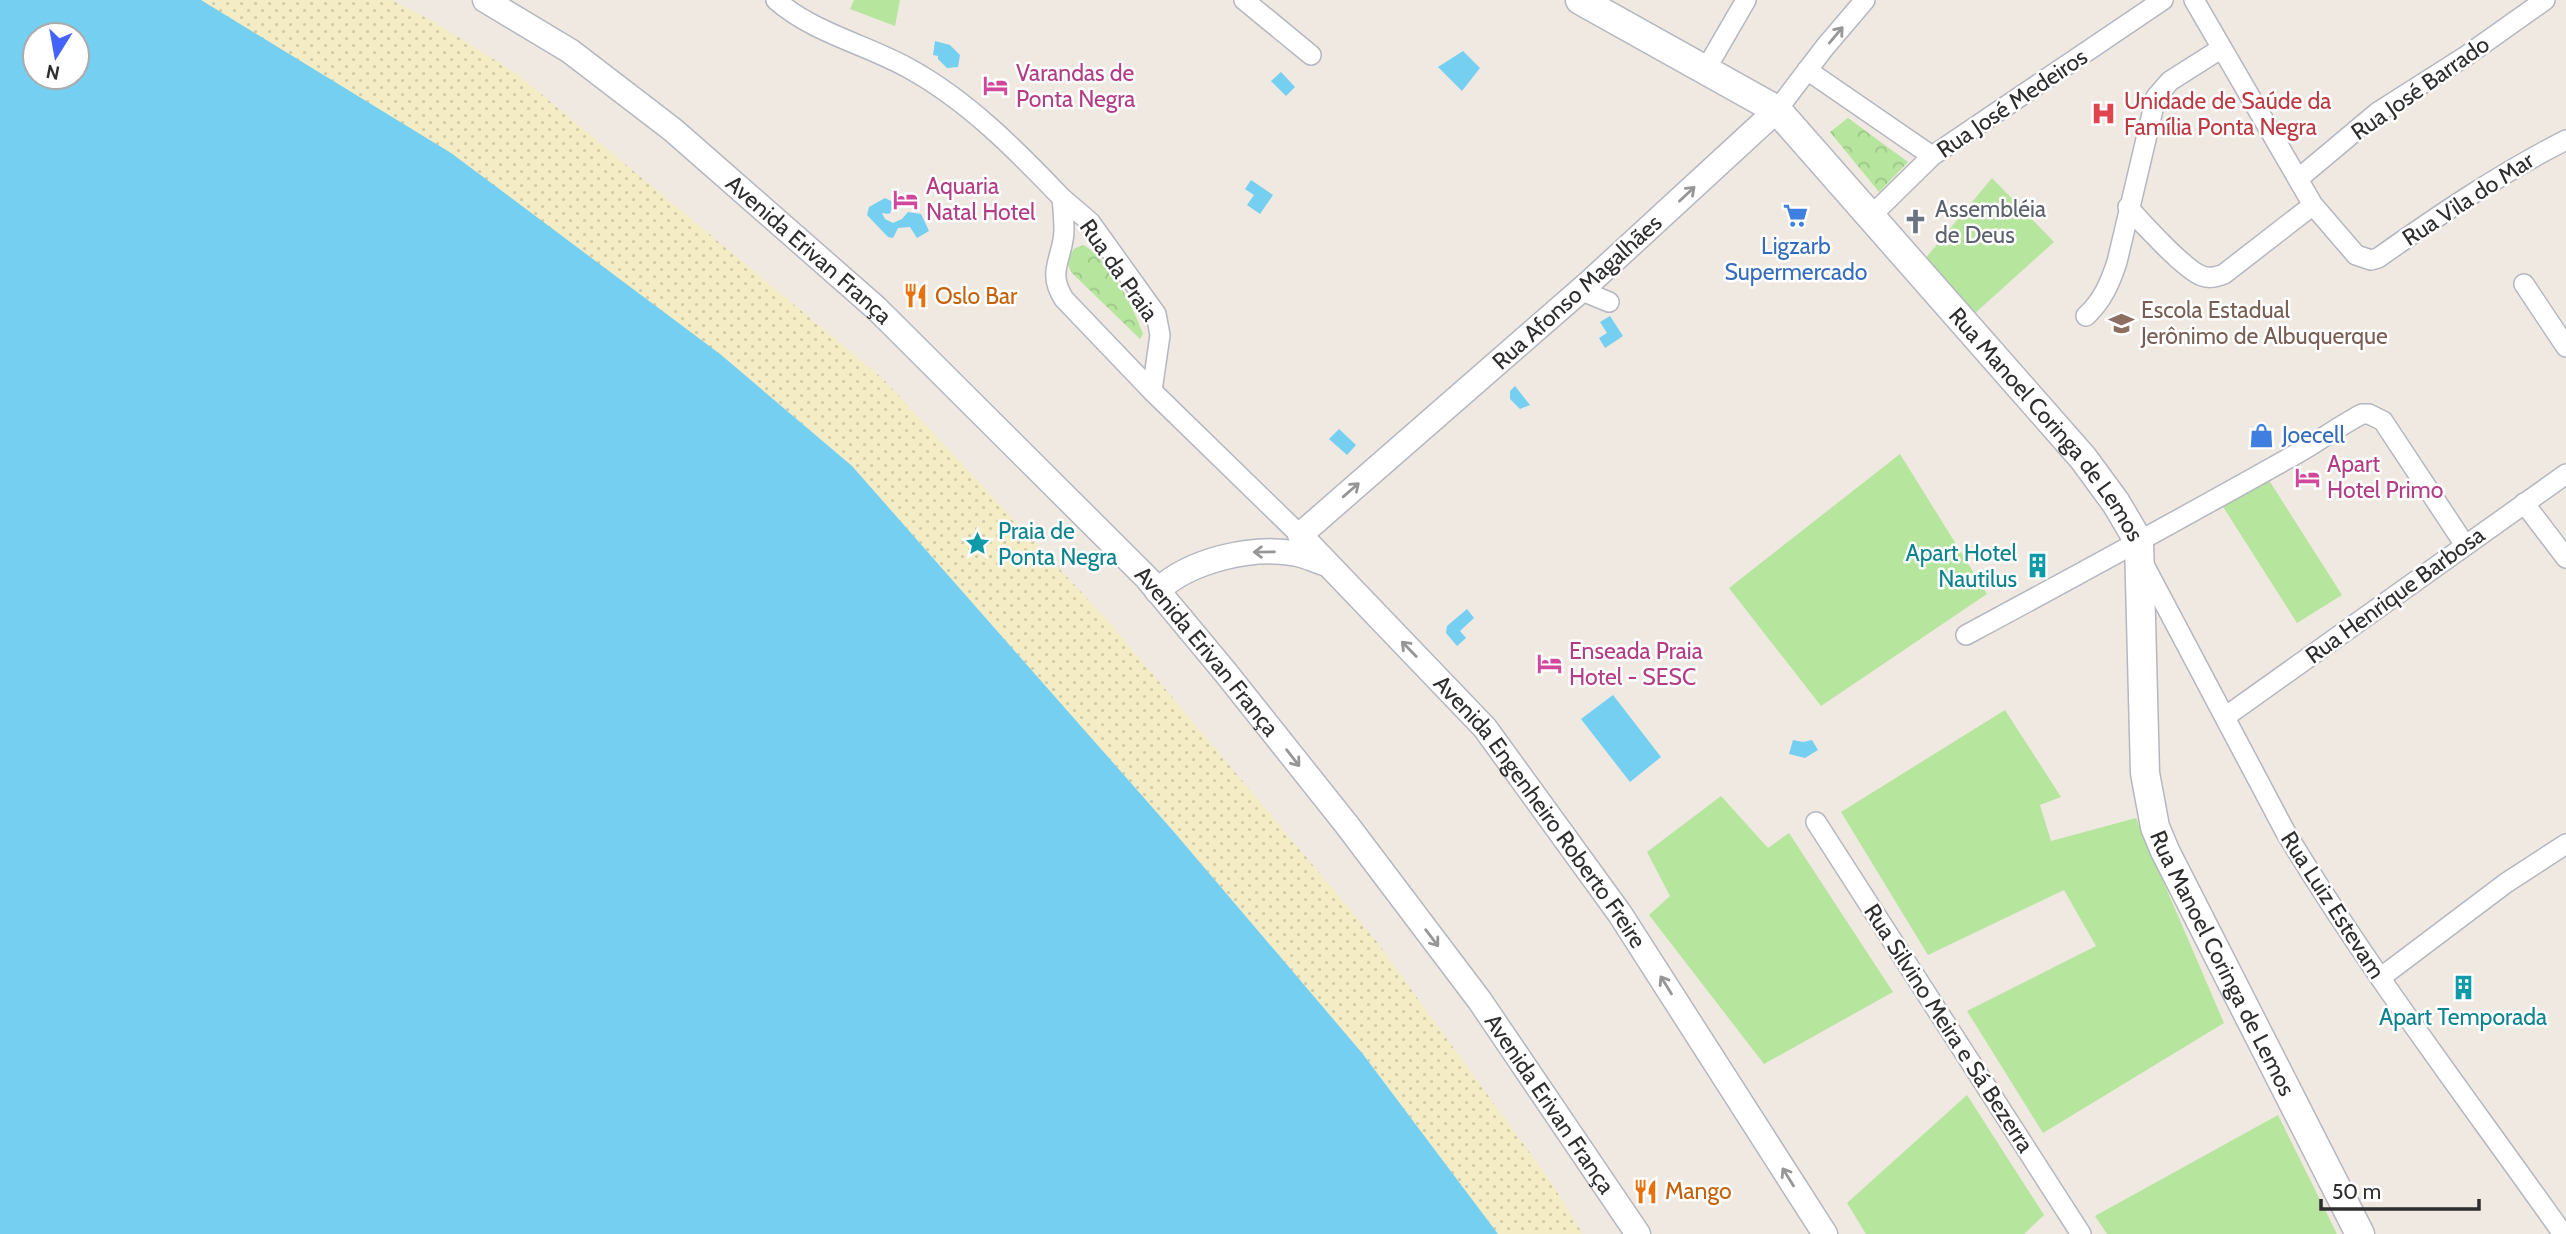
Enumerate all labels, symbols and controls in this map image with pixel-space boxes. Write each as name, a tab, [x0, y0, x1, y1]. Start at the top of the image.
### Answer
north arrow	[21, 21, 91, 91]
one-way arrow	[1828, 26, 1844, 44]
street label: Rua José Barrado	[2346, 30, 2494, 146]
street label: Rua José Medeiros	[1932, 42, 2092, 164]
place label: Varandas de Ponta Negra	[1016, 59, 1135, 113]
text: N	[44, 60, 62, 85]
hotel icon: Varandas de Ponta Negra	[982, 72, 1010, 100]
place label: Unidade de Saúde da Família Ponta Negra	[2124, 87, 2331, 141]
hospital icon: Unidade de Saúde da Família Ponta Negra	[2090, 100, 2118, 128]
street label: Rua Vila do Mar	[2397, 146, 2539, 252]
street label: Avenida Erivan França	[720, 169, 898, 330]
place label: Aquaria Natal Hotel	[926, 172, 1036, 226]
hotel icon: Aquaria Natal Hotel	[892, 185, 920, 213]
one-way arrow	[1678, 185, 1695, 202]
place label: Assembléia de Deus	[1935, 195, 2046, 249]
supermarket icon: Ligzarb Supermercado	[1782, 202, 1810, 230]
church icon: Assembléia de Deus	[1901, 208, 1929, 236]
street label: Rua Afonso Magalhães	[1487, 209, 1667, 375]
street label: Rua da Praia	[1074, 214, 1164, 326]
place label: Ligzarb Supermercado	[1724, 232, 1868, 286]
restaurant icon: Oslo Bar	[901, 282, 929, 310]
place label: Oslo Bar	[935, 282, 1018, 310]
place label: Escola Estadual Jerônimo de Albuquerque	[2140, 296, 2388, 350]
street label: Rua Manoel Coringa de Lemos	[1943, 302, 2149, 546]
school or university icon: Escola Estadual Jerônimo de Albuquerque	[2107, 309, 2135, 337]
shop icon: Joecell	[2248, 421, 2276, 449]
place label: Joecell	[2281, 421, 2345, 449]
place label: Apart Hotel Primo	[2327, 450, 2443, 504]
hotel icon: Apart Hotel Primo	[2293, 463, 2321, 491]
one-way arrow	[1342, 482, 1360, 498]
place label: Praia de Ponta Negra	[998, 517, 1117, 571]
street label: Rua Henrique Barbosa	[2300, 521, 2490, 669]
place icon: Praia de Ponta Negra	[964, 530, 992, 558]
place label: Apart Hotel Nautilus	[1906, 539, 2018, 593]
one-way arrow	[1253, 545, 1276, 559]
building icon: Apart Hotel Nautilus	[2023, 552, 2051, 580]
street label: Avenida Erivan França	[1129, 560, 1285, 742]
place label: Enseada Praia Hotel - SESC	[1569, 637, 1703, 691]
one-way arrow	[1401, 641, 1418, 658]
hotel icon: Enseada Praia Hotel - SESC	[1535, 650, 1563, 678]
street label: Avenida Engenheiro Roberto Freire	[1428, 669, 1652, 953]
one-way arrow	[1286, 748, 1301, 766]
street label: Rua Manoel Coringa de Lemos	[2144, 826, 2301, 1100]
street label: Rua Luiz Estevam	[2275, 826, 2391, 984]
street label: Rua Silvino Meira e Sá Bezerra	[1858, 899, 2040, 1157]
one-way arrow	[1425, 928, 1440, 946]
building icon: Apart Temporada	[2449, 973, 2477, 1001]
one-way arrow	[1658, 975, 1672, 995]
place label: Apart Temporada	[2379, 1003, 2547, 1031]
street label: Avenida Erivan França	[1479, 1008, 1621, 1199]
one-way arrow	[1780, 1167, 1794, 1187]
scale bar	[2321, 1168, 2478, 1212]
restaurant icon: Mango	[1631, 1177, 1659, 1205]
place label: Mango	[1665, 1177, 1732, 1205]
text: 50 m	[2332, 1179, 2381, 1204]

